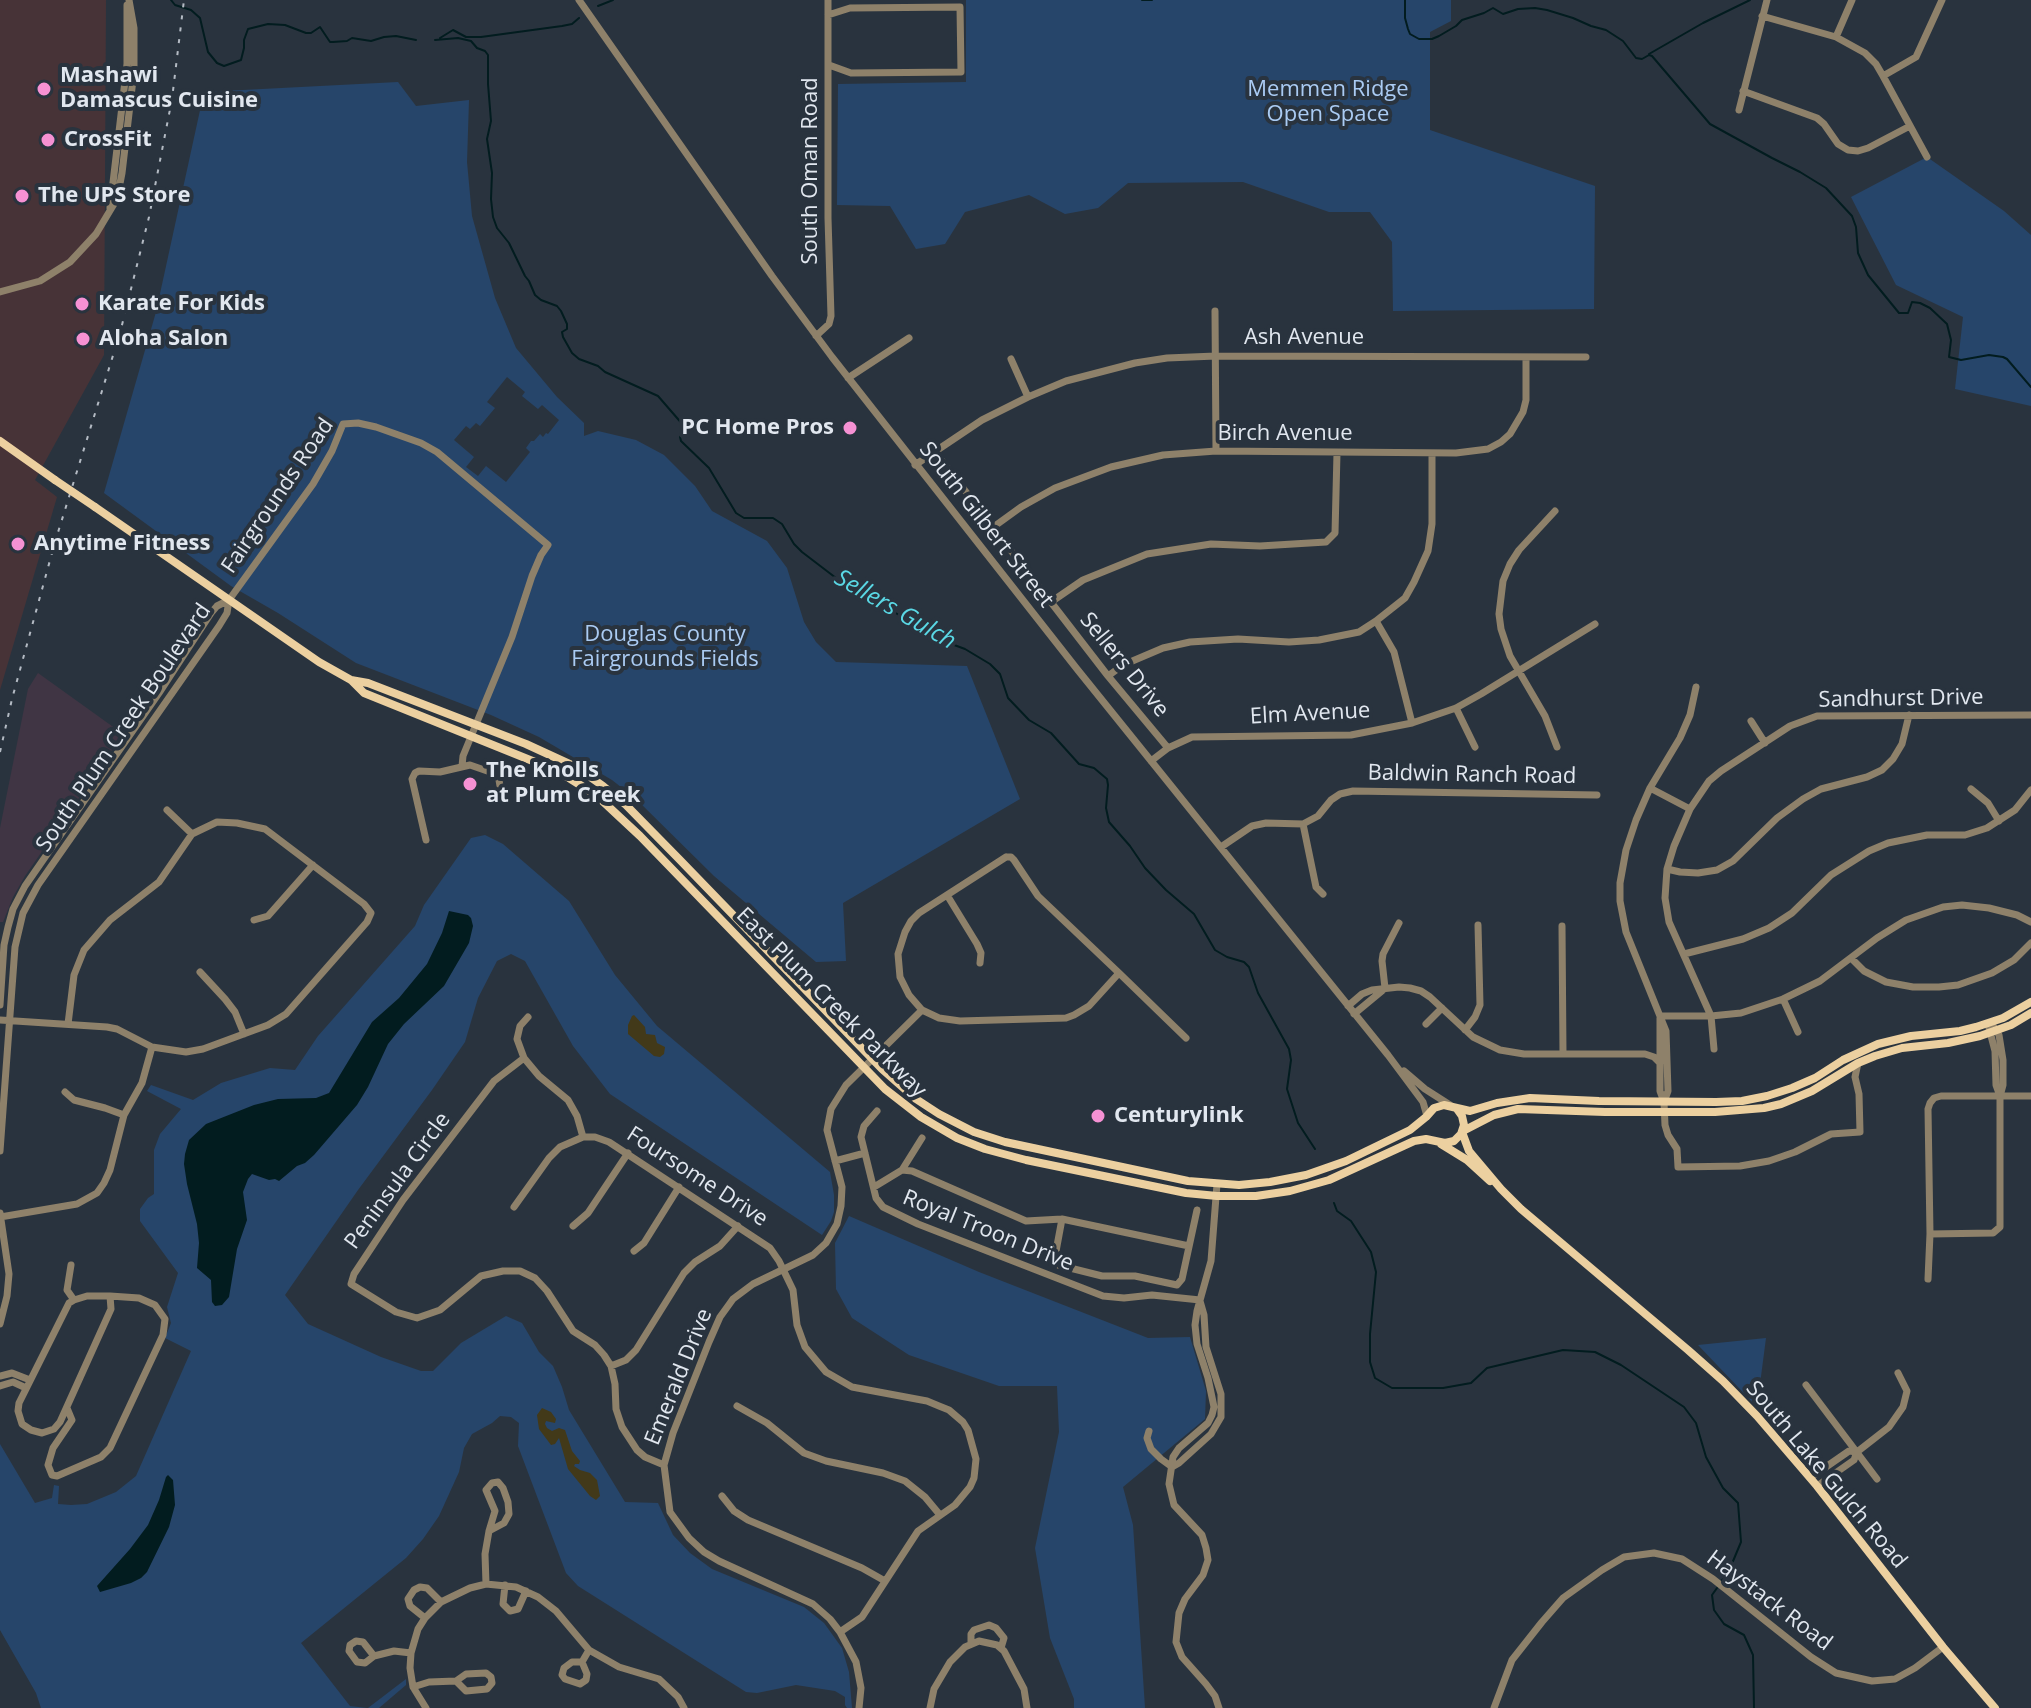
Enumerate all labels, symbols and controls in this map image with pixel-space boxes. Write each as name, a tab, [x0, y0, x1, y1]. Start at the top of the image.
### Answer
place label: Mashawi Damascus Cuisine	[60, 63, 258, 114]
street label: South Oman Road	[798, 77, 824, 265]
park label: Memmen Ridge Open Space	[1247, 77, 1409, 128]
marker: Mashawi Damascus Cuisine	[35, 80, 53, 98]
place label: CrossFit	[64, 127, 152, 153]
marker: CrossFit	[39, 131, 57, 149]
place label: The UPS Store	[38, 183, 190, 209]
marker: The UPS Store	[13, 187, 31, 205]
place label: Karate For Kids	[98, 291, 265, 317]
marker: Karate For Kids	[73, 295, 91, 313]
street label: Ash Avenue	[1244, 325, 1364, 351]
place label: Aloha Salon	[99, 326, 228, 352]
marker: Aloha Salon	[74, 330, 92, 348]
street label: Fairgrounds Road	[216, 413, 340, 579]
place label: PC Home Pros	[681, 415, 834, 441]
marker: PC Home Pros	[841, 419, 859, 437]
street label: Birch Avenue	[1217, 421, 1353, 447]
street label: South Gilbert Street	[913, 437, 1059, 613]
place label: Anytime Fitness	[34, 531, 210, 557]
marker: Anytime Fitness	[9, 535, 27, 553]
water label: Sellers Gulch	[829, 564, 961, 656]
street label: South Plum Creek Boulevard	[31, 599, 217, 857]
street label: Sellers Drive	[1074, 607, 1174, 723]
park label: Douglas County Fairgrounds Fields	[571, 622, 759, 674]
street label: Sandhurst Drive	[1818, 684, 1984, 714]
street label: Elm Avenue	[1249, 698, 1371, 730]
place label: The Knolls at Plum Creek	[486, 758, 641, 810]
street label: Baldwin Ranch Road	[1367, 760, 1577, 790]
marker: The Knolls at Plum Creek	[461, 775, 479, 793]
street label: East Plum Creek Parkway	[730, 902, 932, 1104]
place label: Centurylink	[1114, 1103, 1244, 1129]
marker: Centurylink	[1089, 1107, 1107, 1125]
street label: Peninsula Circle	[340, 1108, 456, 1254]
street label: Foursome Drive	[621, 1122, 773, 1232]
street label: Royal Troon Drive	[899, 1185, 1077, 1277]
street label: Emerald Drive	[640, 1305, 718, 1449]
street label: South Lake Gulch Road	[1740, 1376, 1912, 1574]
street label: Haystack Road	[1701, 1545, 1837, 1657]

